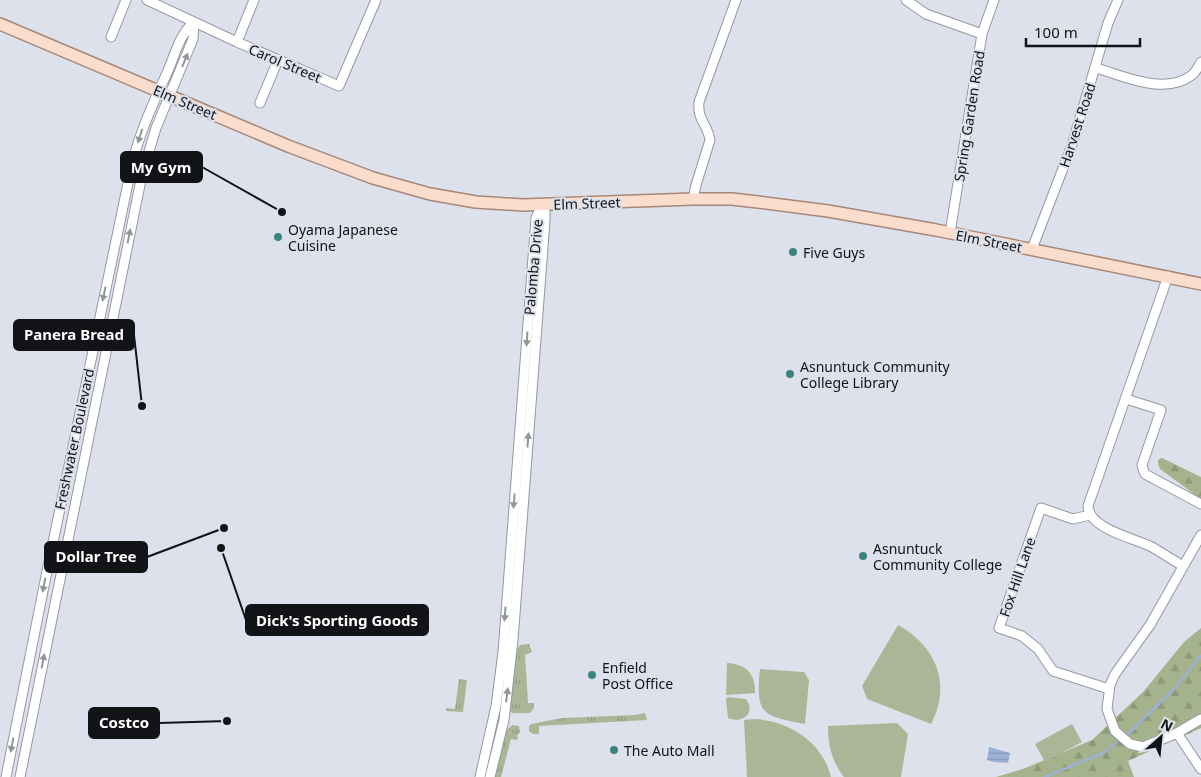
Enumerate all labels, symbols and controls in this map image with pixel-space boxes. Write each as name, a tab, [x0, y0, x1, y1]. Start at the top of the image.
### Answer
scale bar	[1026, 15, 1140, 47]
text: 100 m	[1034, 22, 1078, 42]
street label: Carol Street	[246, 39, 324, 87]
street label: Spring Garden Road	[949, 49, 989, 183]
one-way arrow	[181, 52, 189, 67]
street label: Elm Street	[150, 80, 220, 124]
street label: Harvest Road	[1054, 80, 1100, 170]
one-way arrow	[136, 129, 144, 144]
callout: My Gym	[121, 152, 202, 182]
text: My Gym	[131, 157, 191, 177]
street label: Elm Street	[553, 192, 621, 214]
street label: Palomba Drive	[519, 218, 547, 316]
place label: Oyama Japanese Cuisine	[288, 220, 398, 255]
street label: Elm Street	[954, 225, 1024, 257]
one-way arrow	[125, 229, 133, 244]
marker: Oyama Japanese Cuisine	[272, 231, 284, 243]
place label: Five Guys	[803, 243, 866, 262]
marker: Five Guys	[787, 246, 799, 258]
one-way arrow	[100, 287, 108, 302]
callout: Panera Bread	[14, 320, 134, 350]
text: Panera Bread	[24, 324, 124, 344]
one-way arrow	[522, 332, 530, 348]
place label: Asnuntuck Community College Library	[800, 357, 951, 392]
street label: Freshwater Boulevard	[50, 367, 98, 511]
marker: Asnuntuck Community College Library	[784, 368, 796, 380]
one-way arrow	[524, 432, 532, 448]
one-way arrow	[510, 494, 518, 510]
street label: Fox Hill Lane	[994, 535, 1040, 619]
place label: Asnuntuck Community College	[873, 539, 1002, 574]
callout: Dollar Tree	[45, 542, 147, 572]
text: Dollar Tree	[55, 546, 137, 566]
marker: Asnuntuck Community College	[857, 550, 869, 562]
one-way arrow	[40, 578, 48, 593]
callout: Dick's Sporting Goods	[246, 605, 428, 635]
one-way arrow	[501, 606, 509, 622]
text: Dick's Sporting Goods	[256, 610, 418, 630]
one-way arrow	[39, 653, 47, 668]
place label: Enfield Post Office	[602, 658, 673, 693]
marker: Enfield Post Office	[586, 669, 598, 681]
one-way arrow	[503, 687, 511, 703]
callout: Costco	[89, 708, 159, 738]
text: Costco	[99, 712, 149, 732]
north arrow	[1136, 712, 1186, 762]
text: N	[1158, 714, 1177, 736]
one-way arrow	[8, 737, 16, 753]
place label: The Auto Mall	[624, 741, 715, 760]
marker: The Auto Mall	[608, 744, 620, 756]

